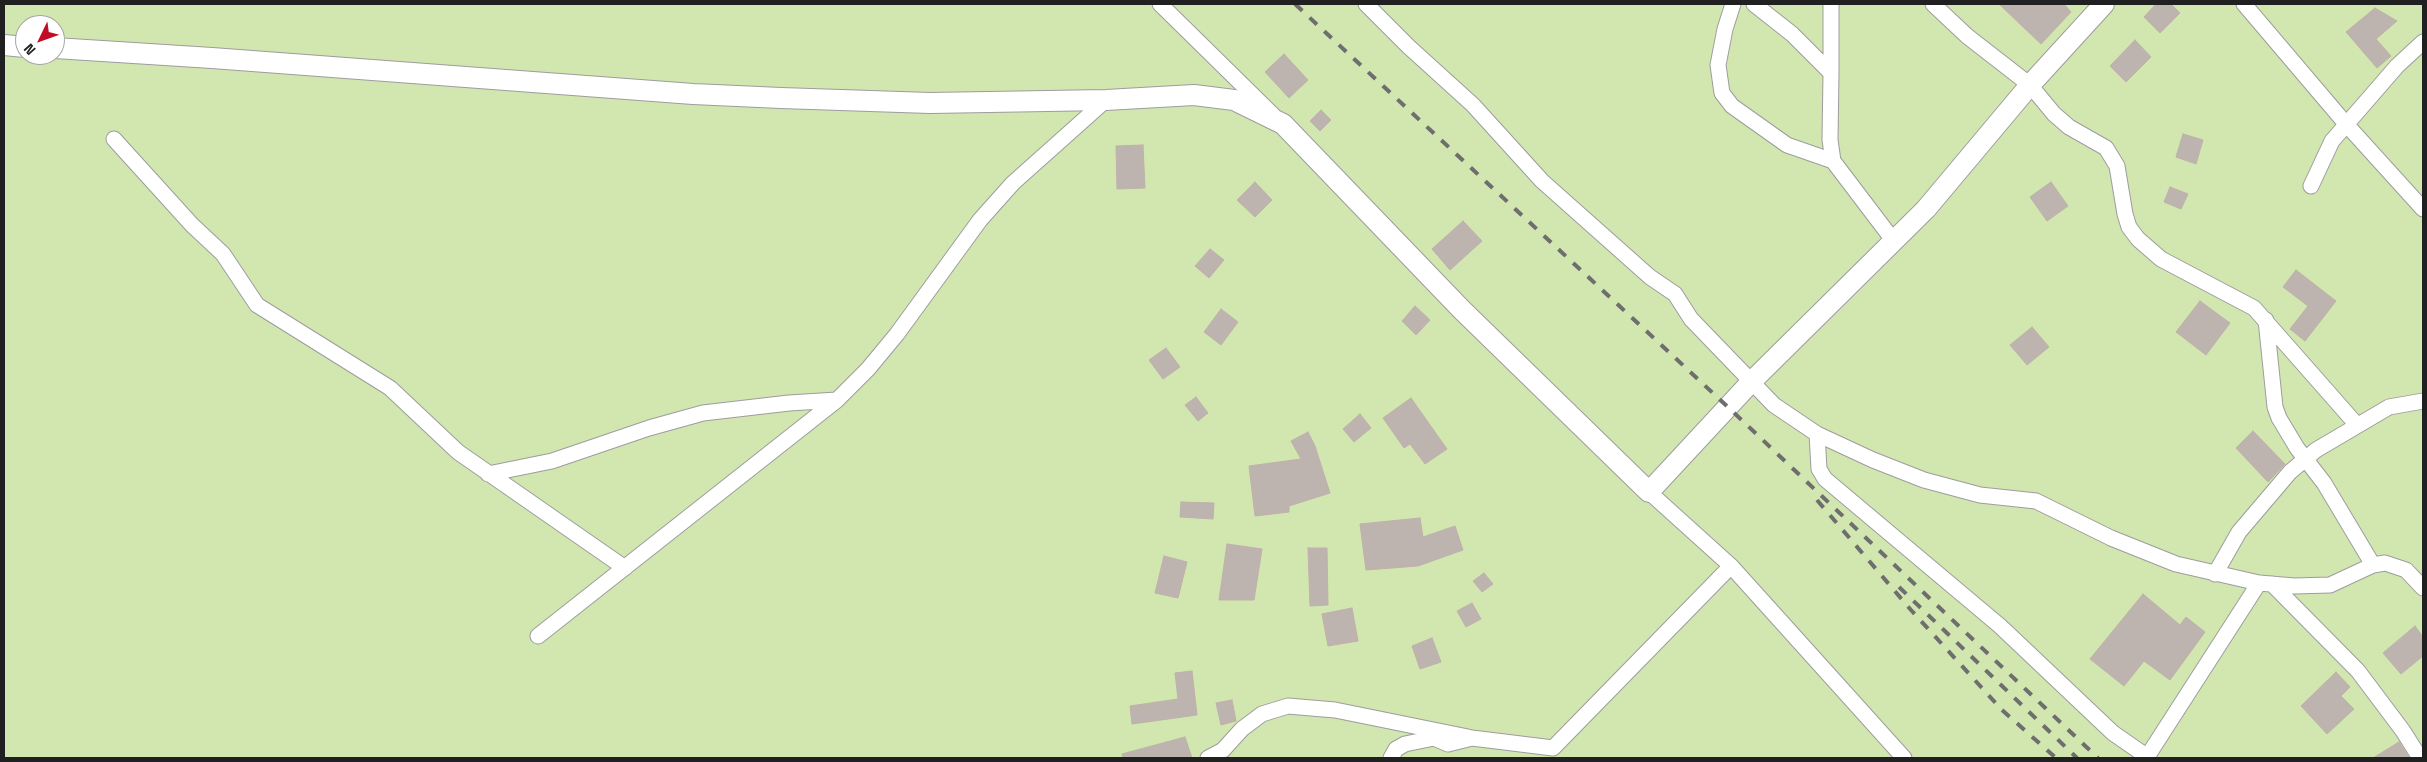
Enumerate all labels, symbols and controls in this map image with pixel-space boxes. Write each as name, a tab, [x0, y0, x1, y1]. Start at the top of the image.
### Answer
north arrow	[15, 15, 65, 65]
text: N	[20, 40, 39, 59]

